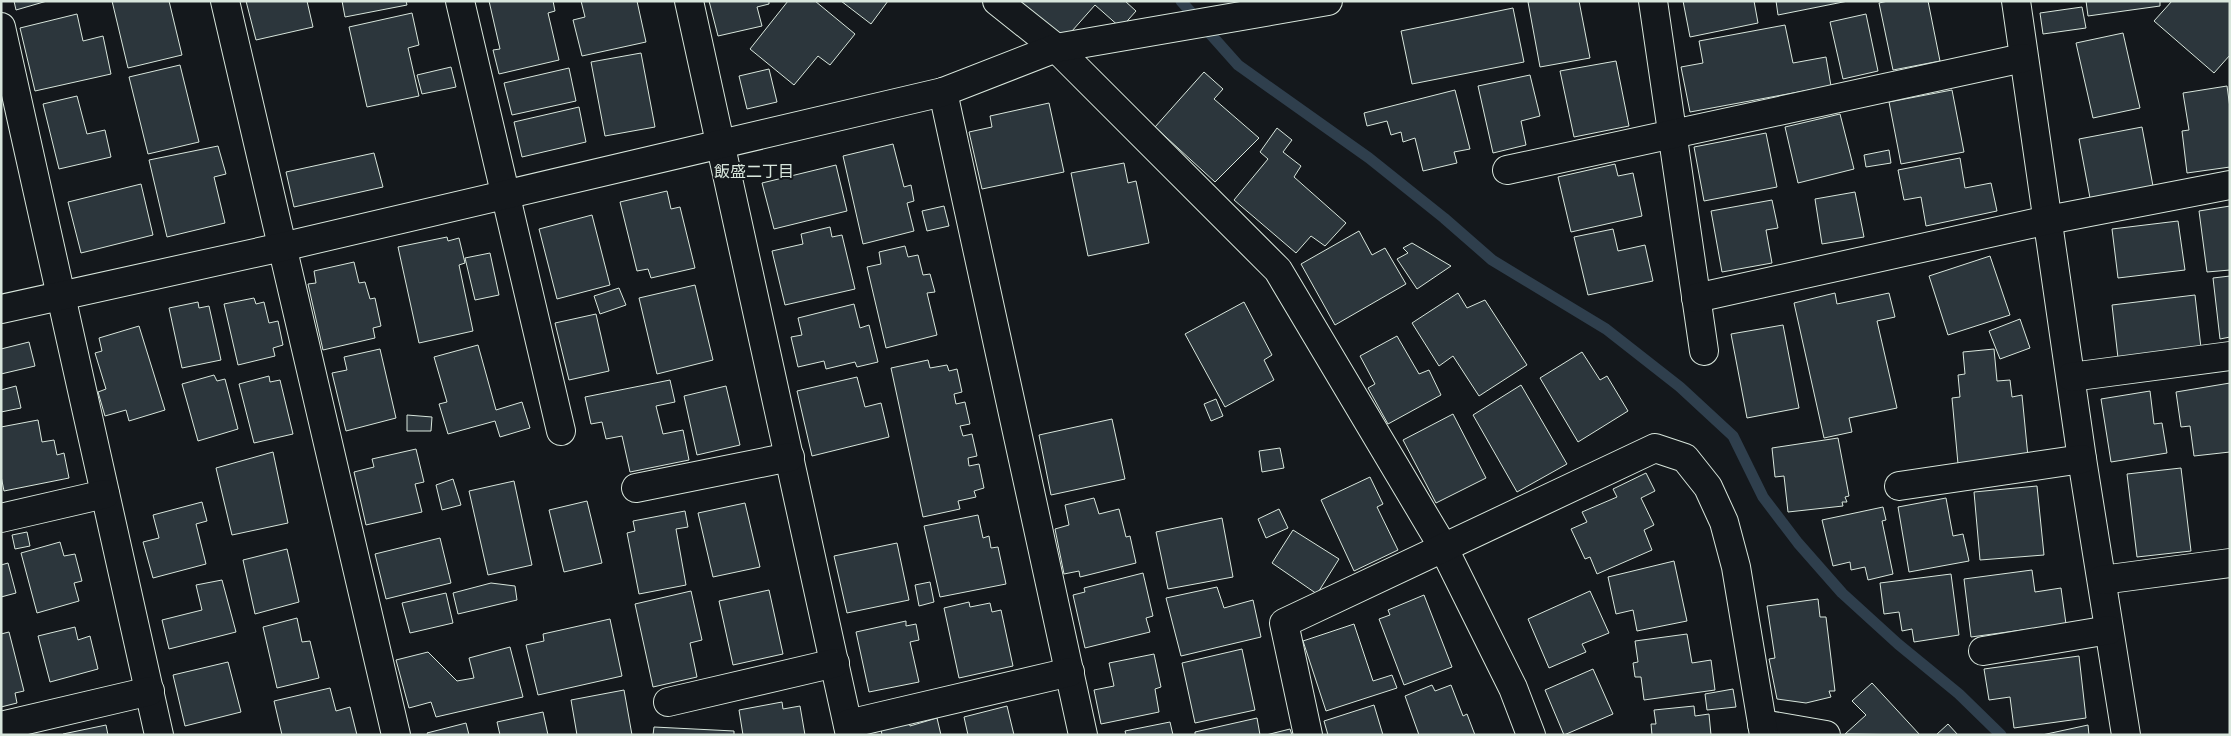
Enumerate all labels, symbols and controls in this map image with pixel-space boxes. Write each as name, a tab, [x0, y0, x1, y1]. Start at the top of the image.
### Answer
district label: 飯盛二丁目	[714, 159, 794, 183]

